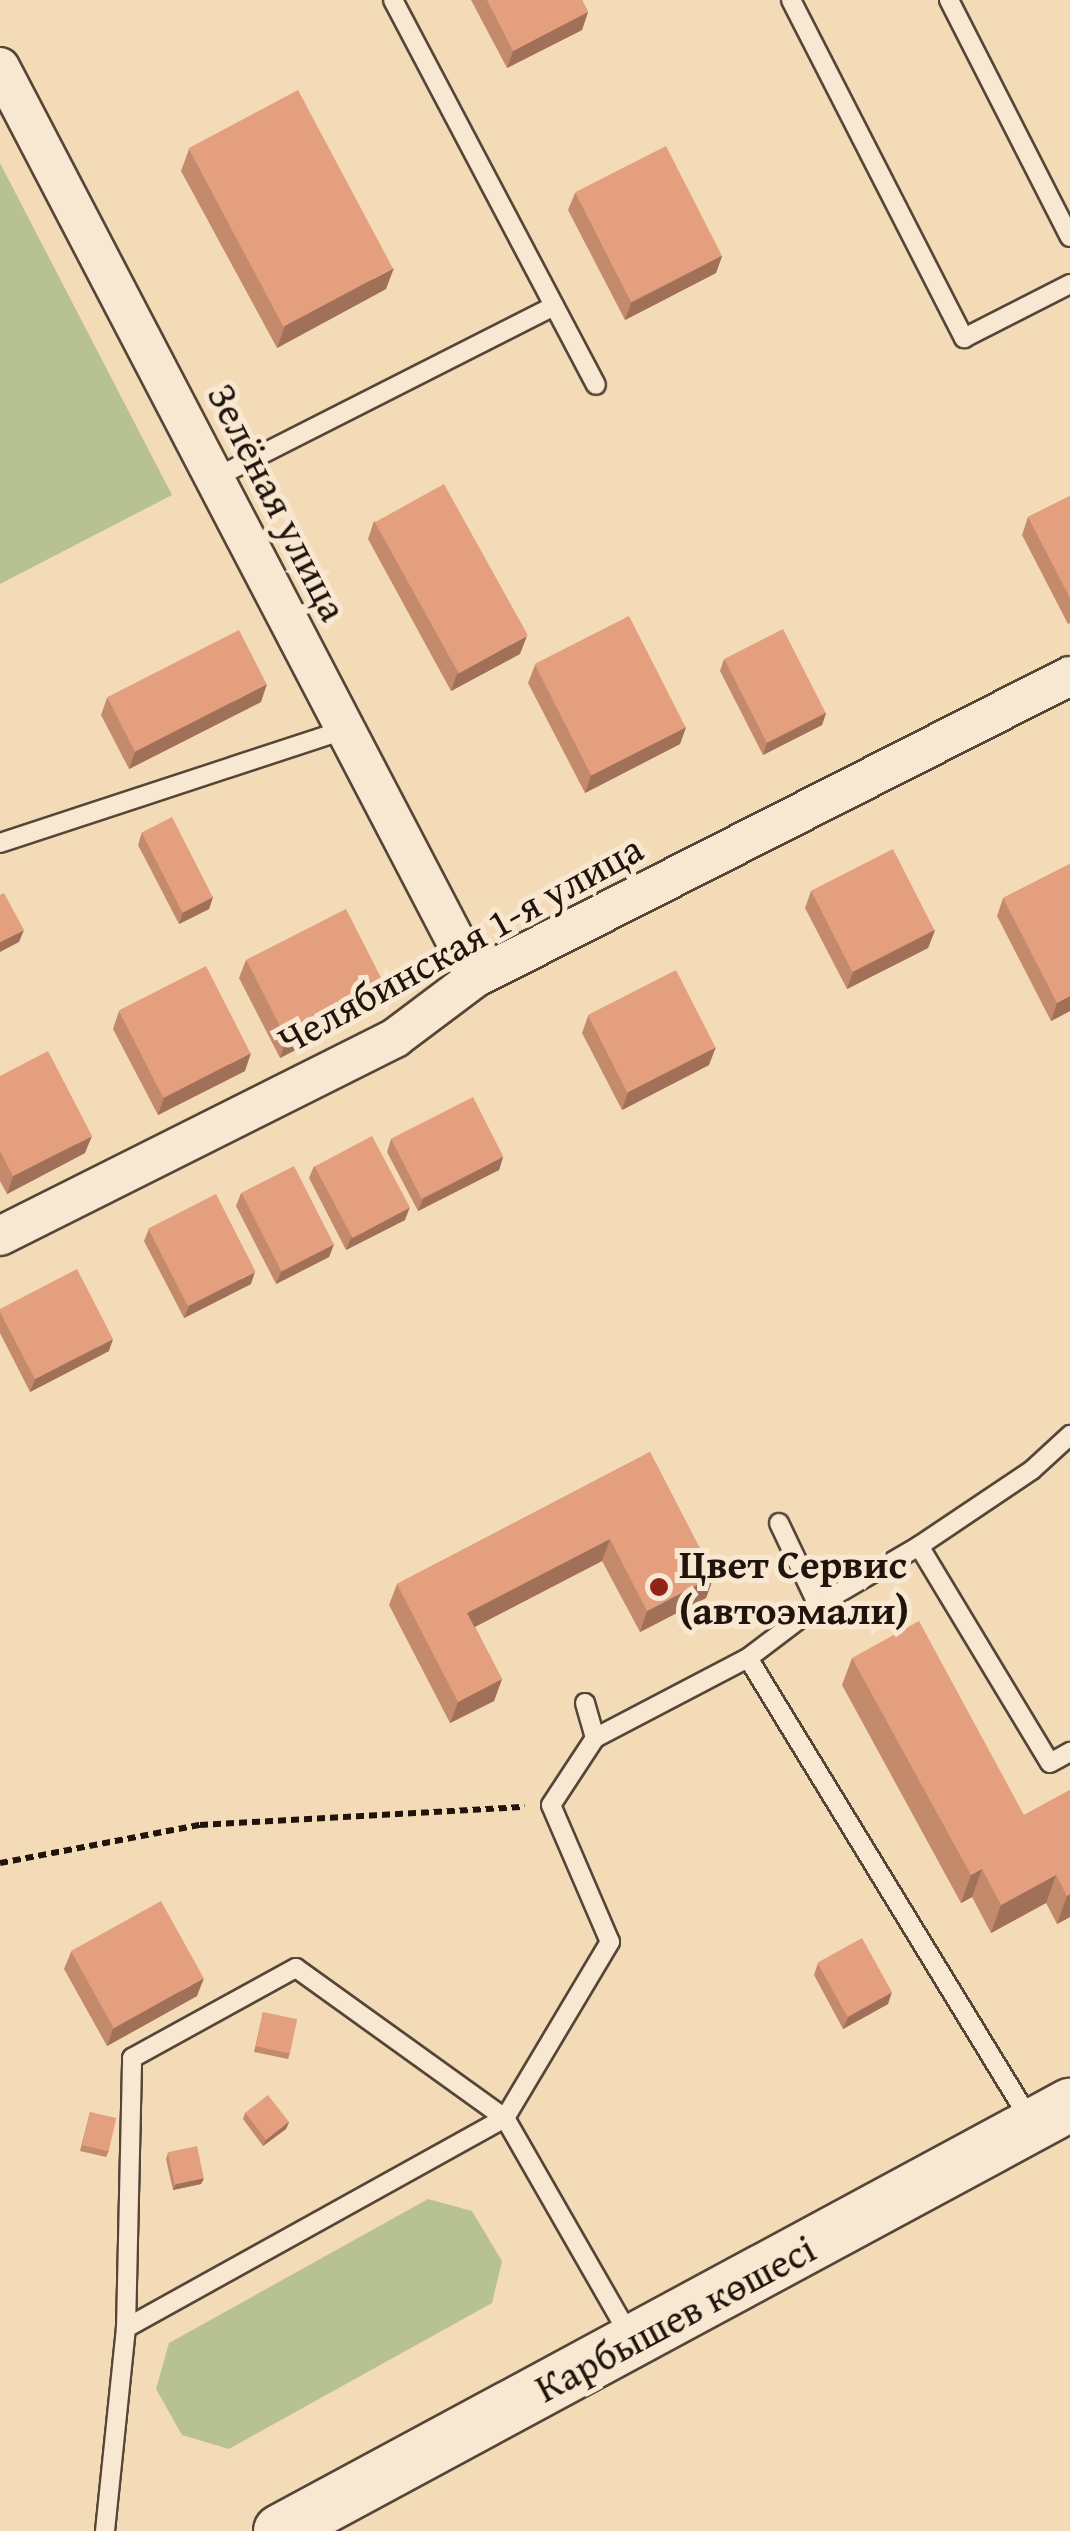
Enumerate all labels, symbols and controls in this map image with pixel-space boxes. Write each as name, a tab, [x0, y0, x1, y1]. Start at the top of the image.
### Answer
street label: Зелёная улица	[198, 375, 358, 629]
street label: Челябинская 1-я улица	[269, 824, 651, 1064]
place label: Цвет Сервис (автоэмали)	[679, 1540, 909, 1634]
marker: Цвет Сервис (автоэмали)	[648, 1576, 670, 1598]
street label: Карбышев көшесі	[527, 2224, 823, 2412]

